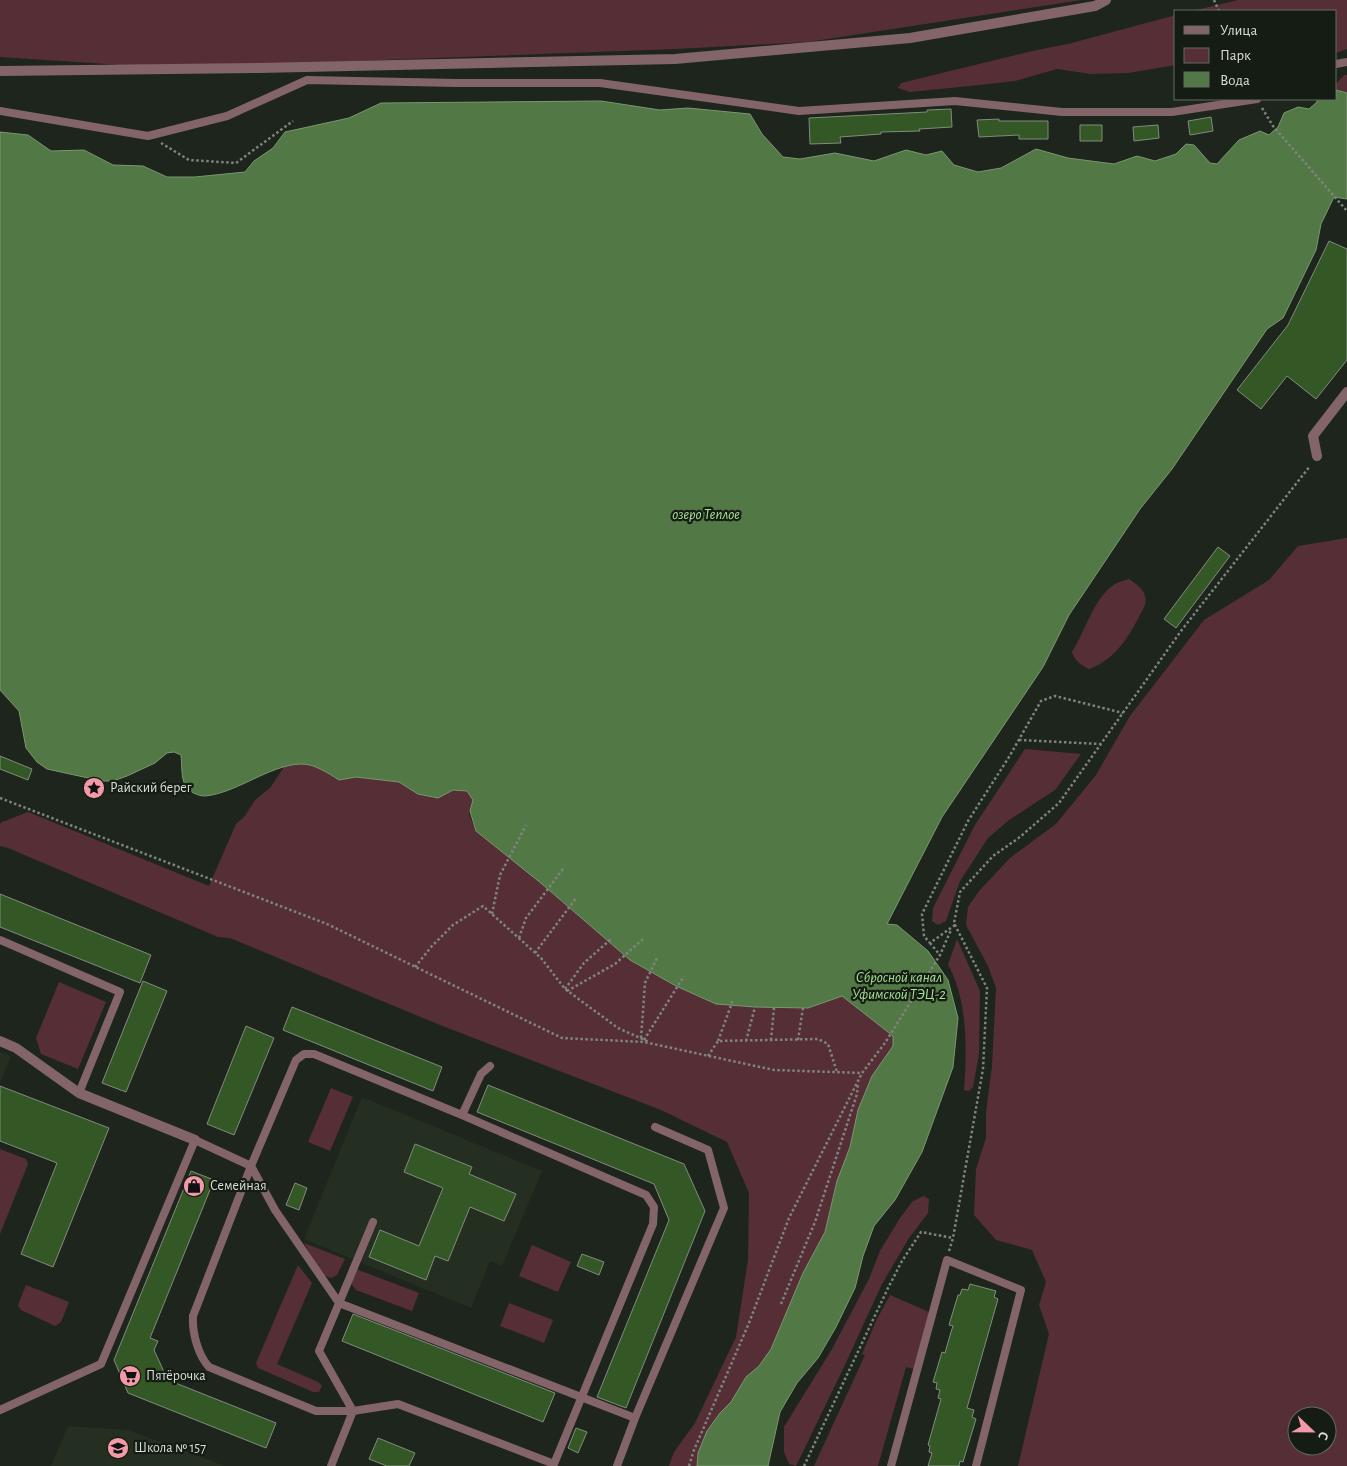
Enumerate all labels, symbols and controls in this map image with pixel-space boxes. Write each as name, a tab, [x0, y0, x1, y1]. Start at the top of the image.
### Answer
legend	[1174, 10, 1337, 100]
text: Улица	[1220, 23, 1257, 38]
text: Парк	[1220, 48, 1251, 63]
text: Вода	[1220, 73, 1250, 88]
water label: озеро Теплое	[672, 507, 740, 522]
place icon: Райский берег	[82, 776, 106, 800]
place label: Райский берег	[110, 781, 192, 795]
water label: Сбросной канал Уфимской ТЭЦ-2	[852, 970, 946, 1002]
shop icon: Семейная	[182, 1174, 206, 1198]
place label: Семейная	[210, 1179, 267, 1193]
supermarket icon: Пятёрочка	[118, 1364, 142, 1388]
place label: Пятёрочка	[146, 1369, 206, 1383]
north arrow	[1287, 1406, 1337, 1456]
text: С	[1315, 1429, 1331, 1442]
school or university icon: Школа № 157	[106, 1436, 130, 1460]
place label: Школа № 157	[134, 1441, 206, 1455]

